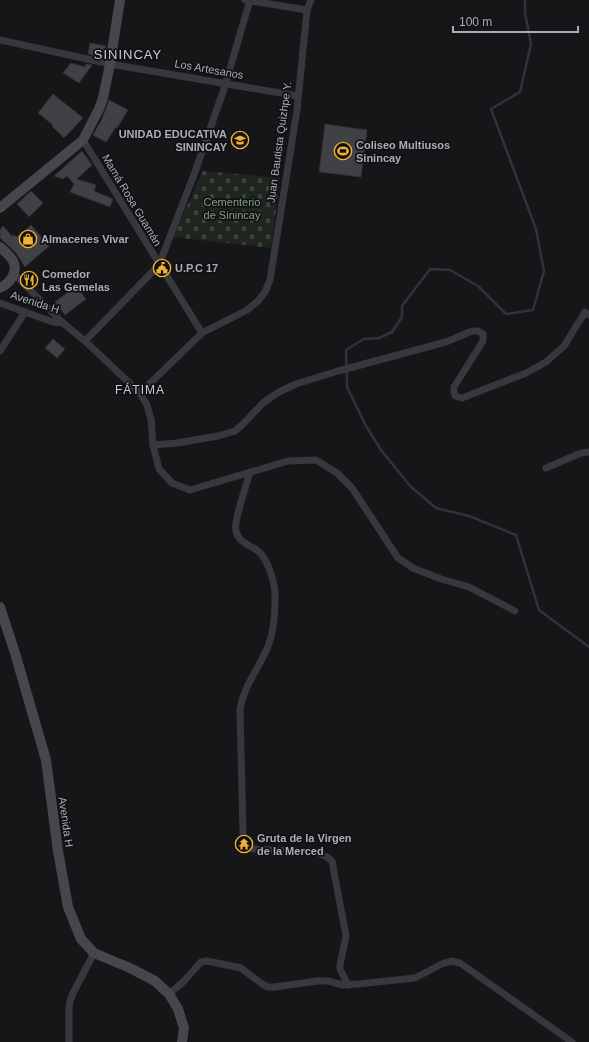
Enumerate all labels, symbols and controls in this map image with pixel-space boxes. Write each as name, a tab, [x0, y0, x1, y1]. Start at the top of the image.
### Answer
scale bar	[453, 8, 578, 34]
text: 100 m	[459, 15, 492, 29]
district label: SININCAY	[94, 47, 162, 62]
street label: Los Artesanos	[174, 57, 245, 81]
street label: Juan Bautista Quizhpe Y.	[265, 81, 293, 203]
place label: UNIDAD EDUCATIVA SININCAY	[119, 128, 228, 153]
school or university icon: UNIDAD EDUCATIVA SININCAY	[230, 130, 250, 150]
place label: Coliseo Multiusos Sinincay	[356, 139, 450, 164]
sports icon: Coliseo Multiusos Sinincay	[333, 141, 353, 161]
street label: Mamá Rosa Guamán	[100, 152, 164, 248]
park label: Cementerio de Sinincay	[204, 196, 261, 221]
shop icon: Almacenes Vivar	[18, 229, 38, 249]
place label: Almacenes Vivar	[41, 233, 130, 245]
public building icon: U.P.C 17	[152, 258, 172, 278]
place label: U.P.C 17	[175, 262, 218, 274]
place label: Comedor Las Gemelas	[42, 268, 110, 293]
restaurant icon: Comedor Las Gemelas	[19, 270, 39, 290]
street label: Avenida H	[9, 288, 61, 316]
district label: FÁTIMA	[115, 382, 165, 397]
street label: Avenida H	[57, 796, 75, 848]
place label: Gruta de la Virgen de la Merced	[257, 832, 352, 857]
temple icon: Gruta de la Virgen de la Merced	[234, 834, 254, 854]

